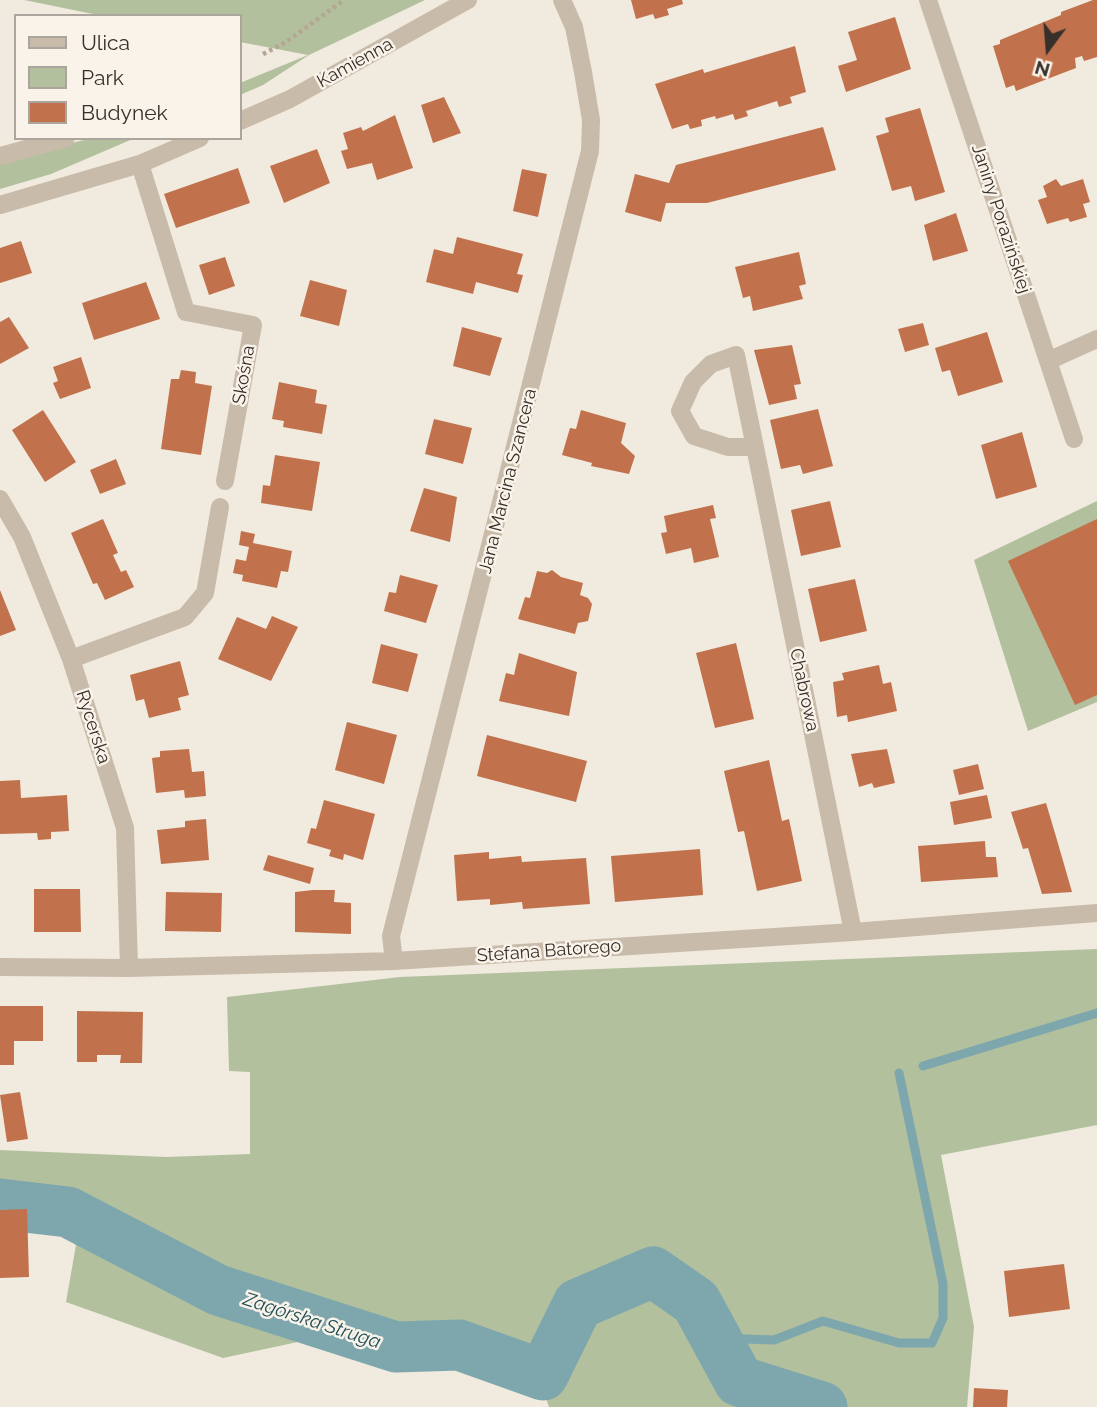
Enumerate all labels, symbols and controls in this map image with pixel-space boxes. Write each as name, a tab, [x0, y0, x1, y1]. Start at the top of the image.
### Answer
legend	[14, 14, 242, 140]
north arrow	[1013, 14, 1083, 84]
text: Ulica	[81, 30, 130, 55]
street label: Kamienna	[313, 33, 397, 93]
text: N	[1032, 57, 1052, 82]
text: Park	[81, 65, 124, 90]
text: Budynek	[81, 100, 168, 125]
street label: Janiny Porazińskiej	[967, 142, 1035, 296]
street label: Skośna	[228, 344, 260, 406]
street label: Jana Marcina Szancera	[475, 386, 541, 576]
street label: Chabrowa	[785, 646, 823, 734]
street label: Rycerska	[71, 688, 115, 766]
street label: Stefana Batorego	[476, 935, 622, 967]
water label: Zagórska Struga	[240, 1288, 384, 1354]

